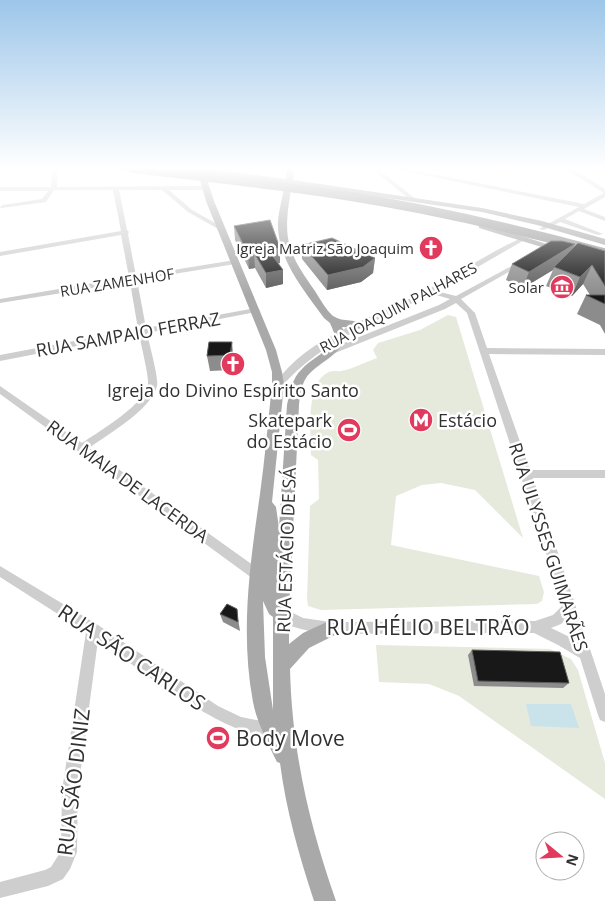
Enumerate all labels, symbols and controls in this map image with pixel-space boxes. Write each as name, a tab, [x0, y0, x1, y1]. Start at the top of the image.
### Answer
church icon: Igreja Matriz São Joaquim	[418, 235, 444, 261]
place label: Igreja Matriz São Joaquim	[236, 238, 414, 258]
street label: RUA JOAQUIM PALHARES	[316, 257, 480, 357]
street label: RUA ZAMENHOF	[59, 263, 176, 301]
museum icon: Solar	[549, 274, 575, 300]
place label: Solar	[508, 277, 544, 297]
street label: RUA SAMPAIO FERRAZ	[34, 306, 222, 362]
church icon: Igreja do Divino Espírito Santo	[220, 351, 246, 377]
place label: Igreja do Divino Espírito Santo	[107, 378, 359, 402]
metro station icon: Estácio	[408, 407, 434, 433]
place label: Skatepark do Estácio	[246, 408, 333, 453]
place label: Estácio	[438, 408, 497, 432]
street label: RUA MAIA DE LACERDA	[42, 414, 214, 548]
sports icon: Skatepark do Estácio	[336, 417, 362, 443]
street label: RUA ULYSSES GUIMARÃES	[504, 439, 594, 655]
street label: RUA ESTÁCIO DE SÁ	[271, 466, 301, 633]
street label: RUA SÃO CARLOS	[53, 597, 211, 717]
street label: RUA HÉLIO BELTRÃO	[326, 613, 530, 641]
street label: RUA SÃO DINIZ	[50, 707, 96, 857]
place label: Body Move	[236, 724, 345, 752]
sports icon: Body Move	[205, 725, 231, 751]
north arrow	[535, 831, 585, 881]
text: N	[562, 852, 584, 869]

